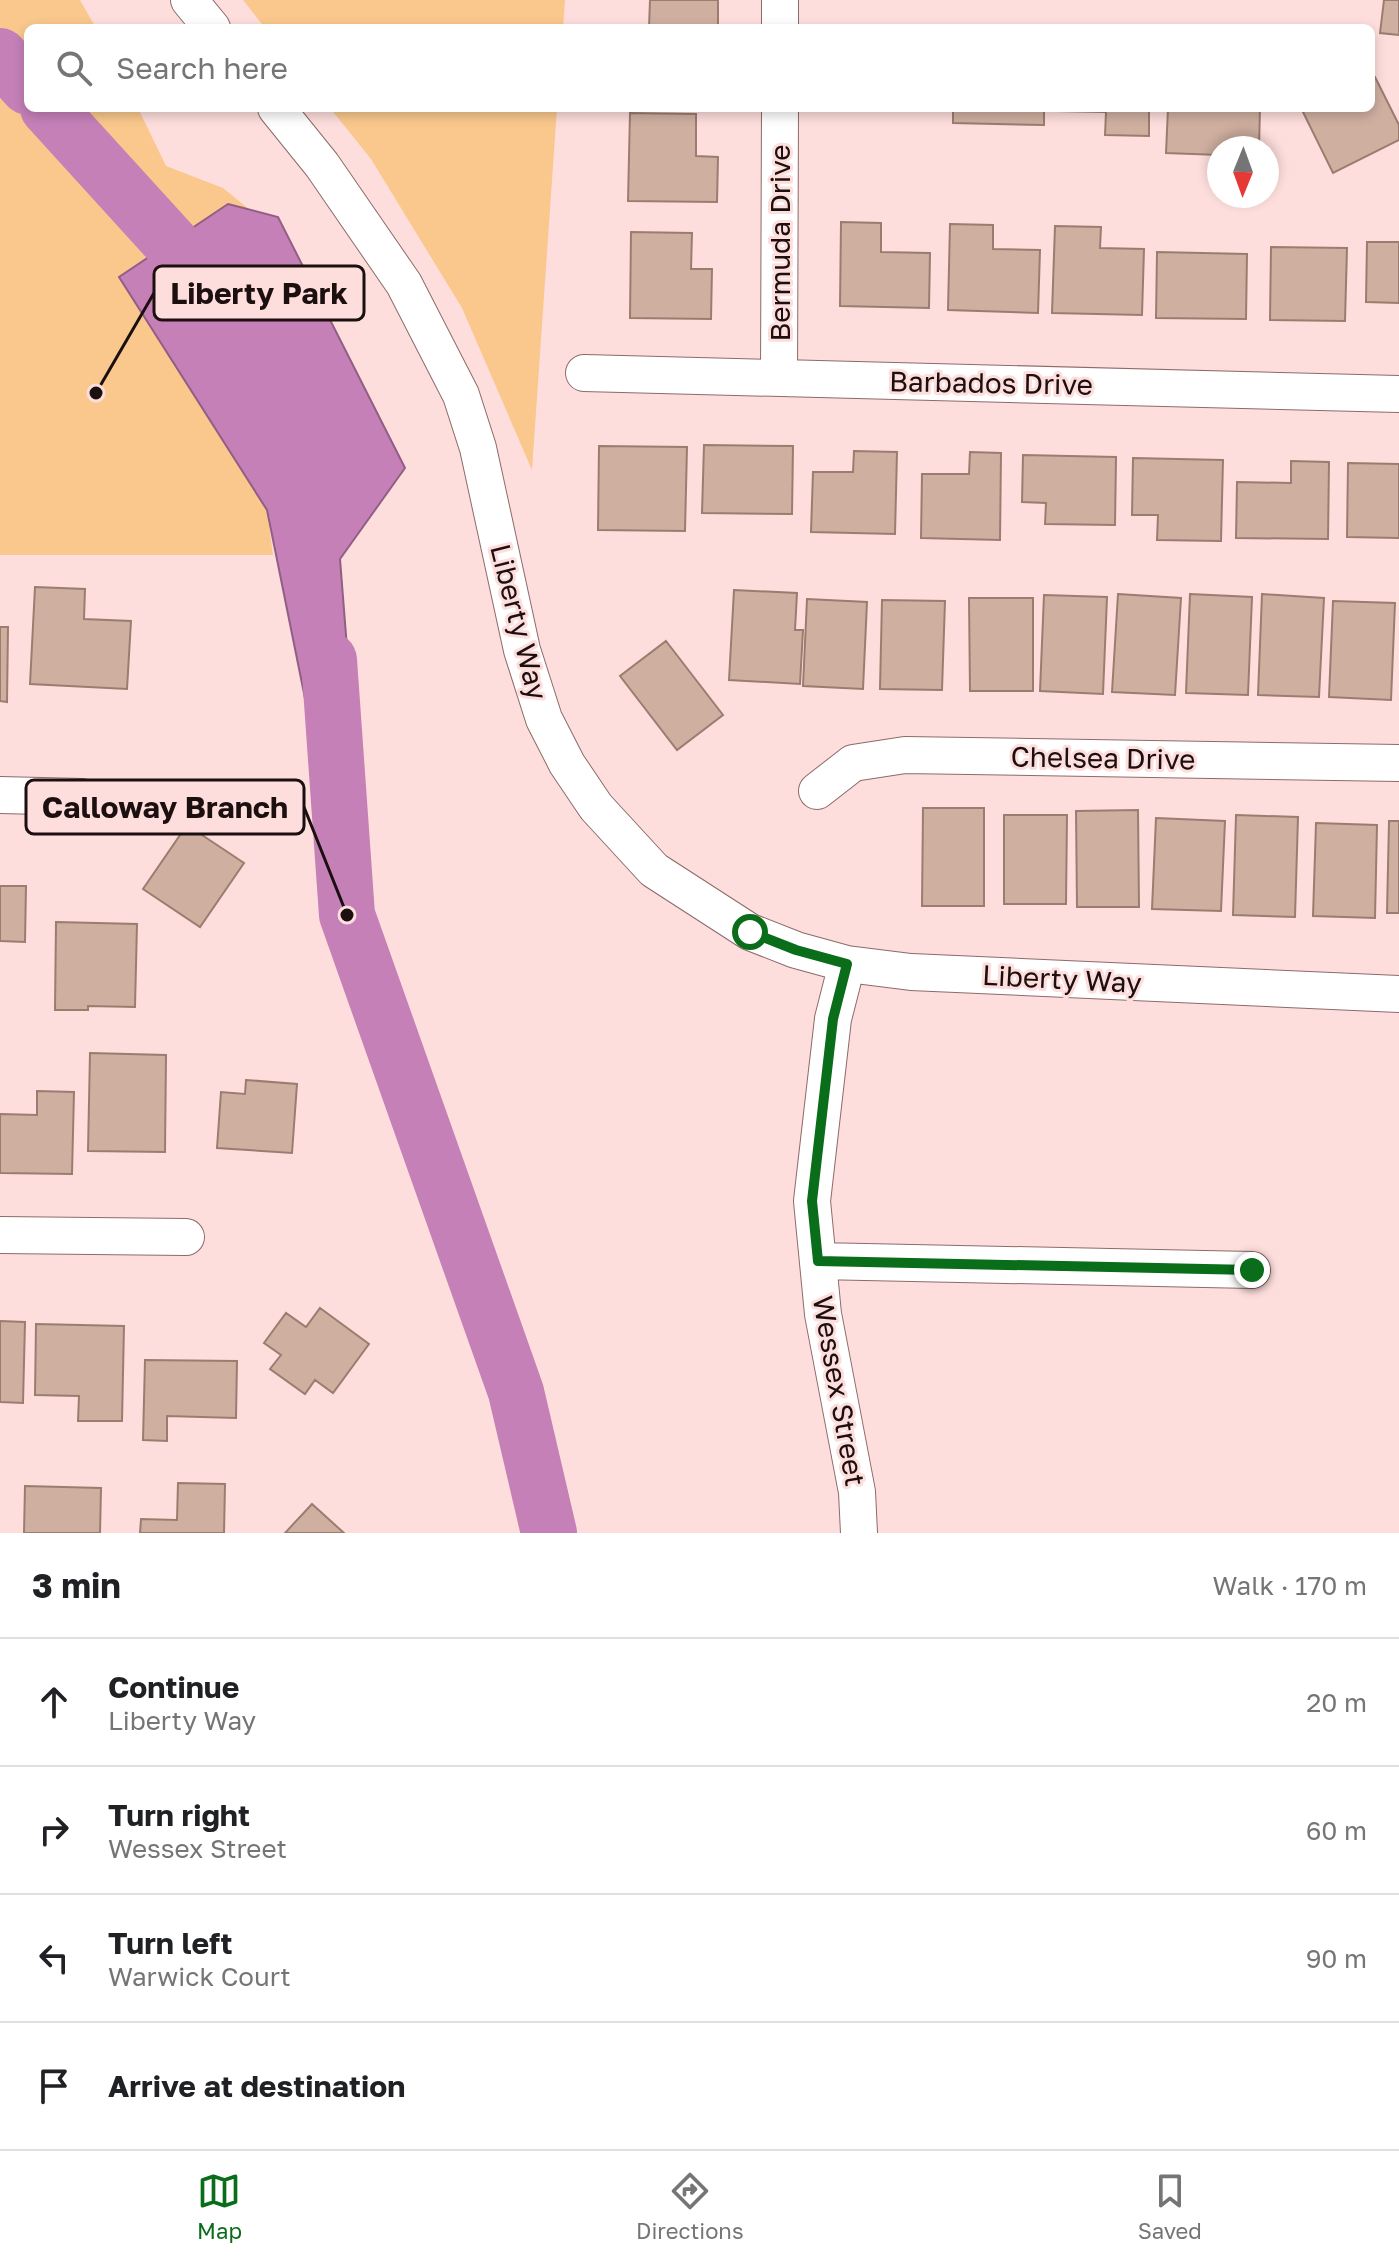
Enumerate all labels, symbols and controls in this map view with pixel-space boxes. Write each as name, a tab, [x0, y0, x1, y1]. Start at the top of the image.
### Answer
search box	[24, 24, 1375, 112]
icon: search	[52, 46, 96, 90]
text: Search here	[116, 50, 288, 86]
north arrow	[1207, 136, 1279, 208]
street label: Bermuda Drive	[763, 144, 796, 342]
callout: Liberty Park	[154, 266, 364, 320]
text: Liberty Park	[170, 275, 348, 311]
street label: Barbados Drive	[889, 364, 1093, 401]
street label: Liberty Way	[484, 540, 555, 704]
street label: Chelsea Drive	[1010, 739, 1196, 776]
callout: Calloway Branch	[26, 780, 304, 834]
text: Calloway Branch	[42, 789, 288, 825]
route start	[732, 914, 768, 950]
street label: Liberty Way	[981, 958, 1143, 999]
route end	[1234, 1252, 1270, 1288]
street label: Wessex Street	[807, 1293, 872, 1489]
text: 3 min	[32, 1565, 121, 1605]
text: Walk · 170 m	[1213, 1570, 1367, 1601]
text: Continue	[108, 1669, 239, 1705]
icon: ahead	[32, 1680, 76, 1724]
text: 20 m	[1306, 1687, 1367, 1718]
text: Liberty Way	[108, 1705, 256, 1736]
text: Turn right	[108, 1797, 250, 1833]
icon: right	[32, 1808, 76, 1852]
text: 60 m	[1306, 1815, 1367, 1846]
text: Wessex Street	[108, 1833, 287, 1864]
text: Turn left	[108, 1925, 233, 1961]
icon: left	[32, 1936, 76, 1980]
text: 90 m	[1306, 1943, 1367, 1974]
text: Warwick Court	[108, 1961, 291, 1992]
icon: arrive	[32, 2064, 76, 2108]
text: Arrive at destination	[108, 2068, 405, 2104]
tab: Map	[197, 2169, 242, 2244]
tab: Directions	[636, 2169, 744, 2244]
tab: Saved	[1138, 2169, 1202, 2244]

